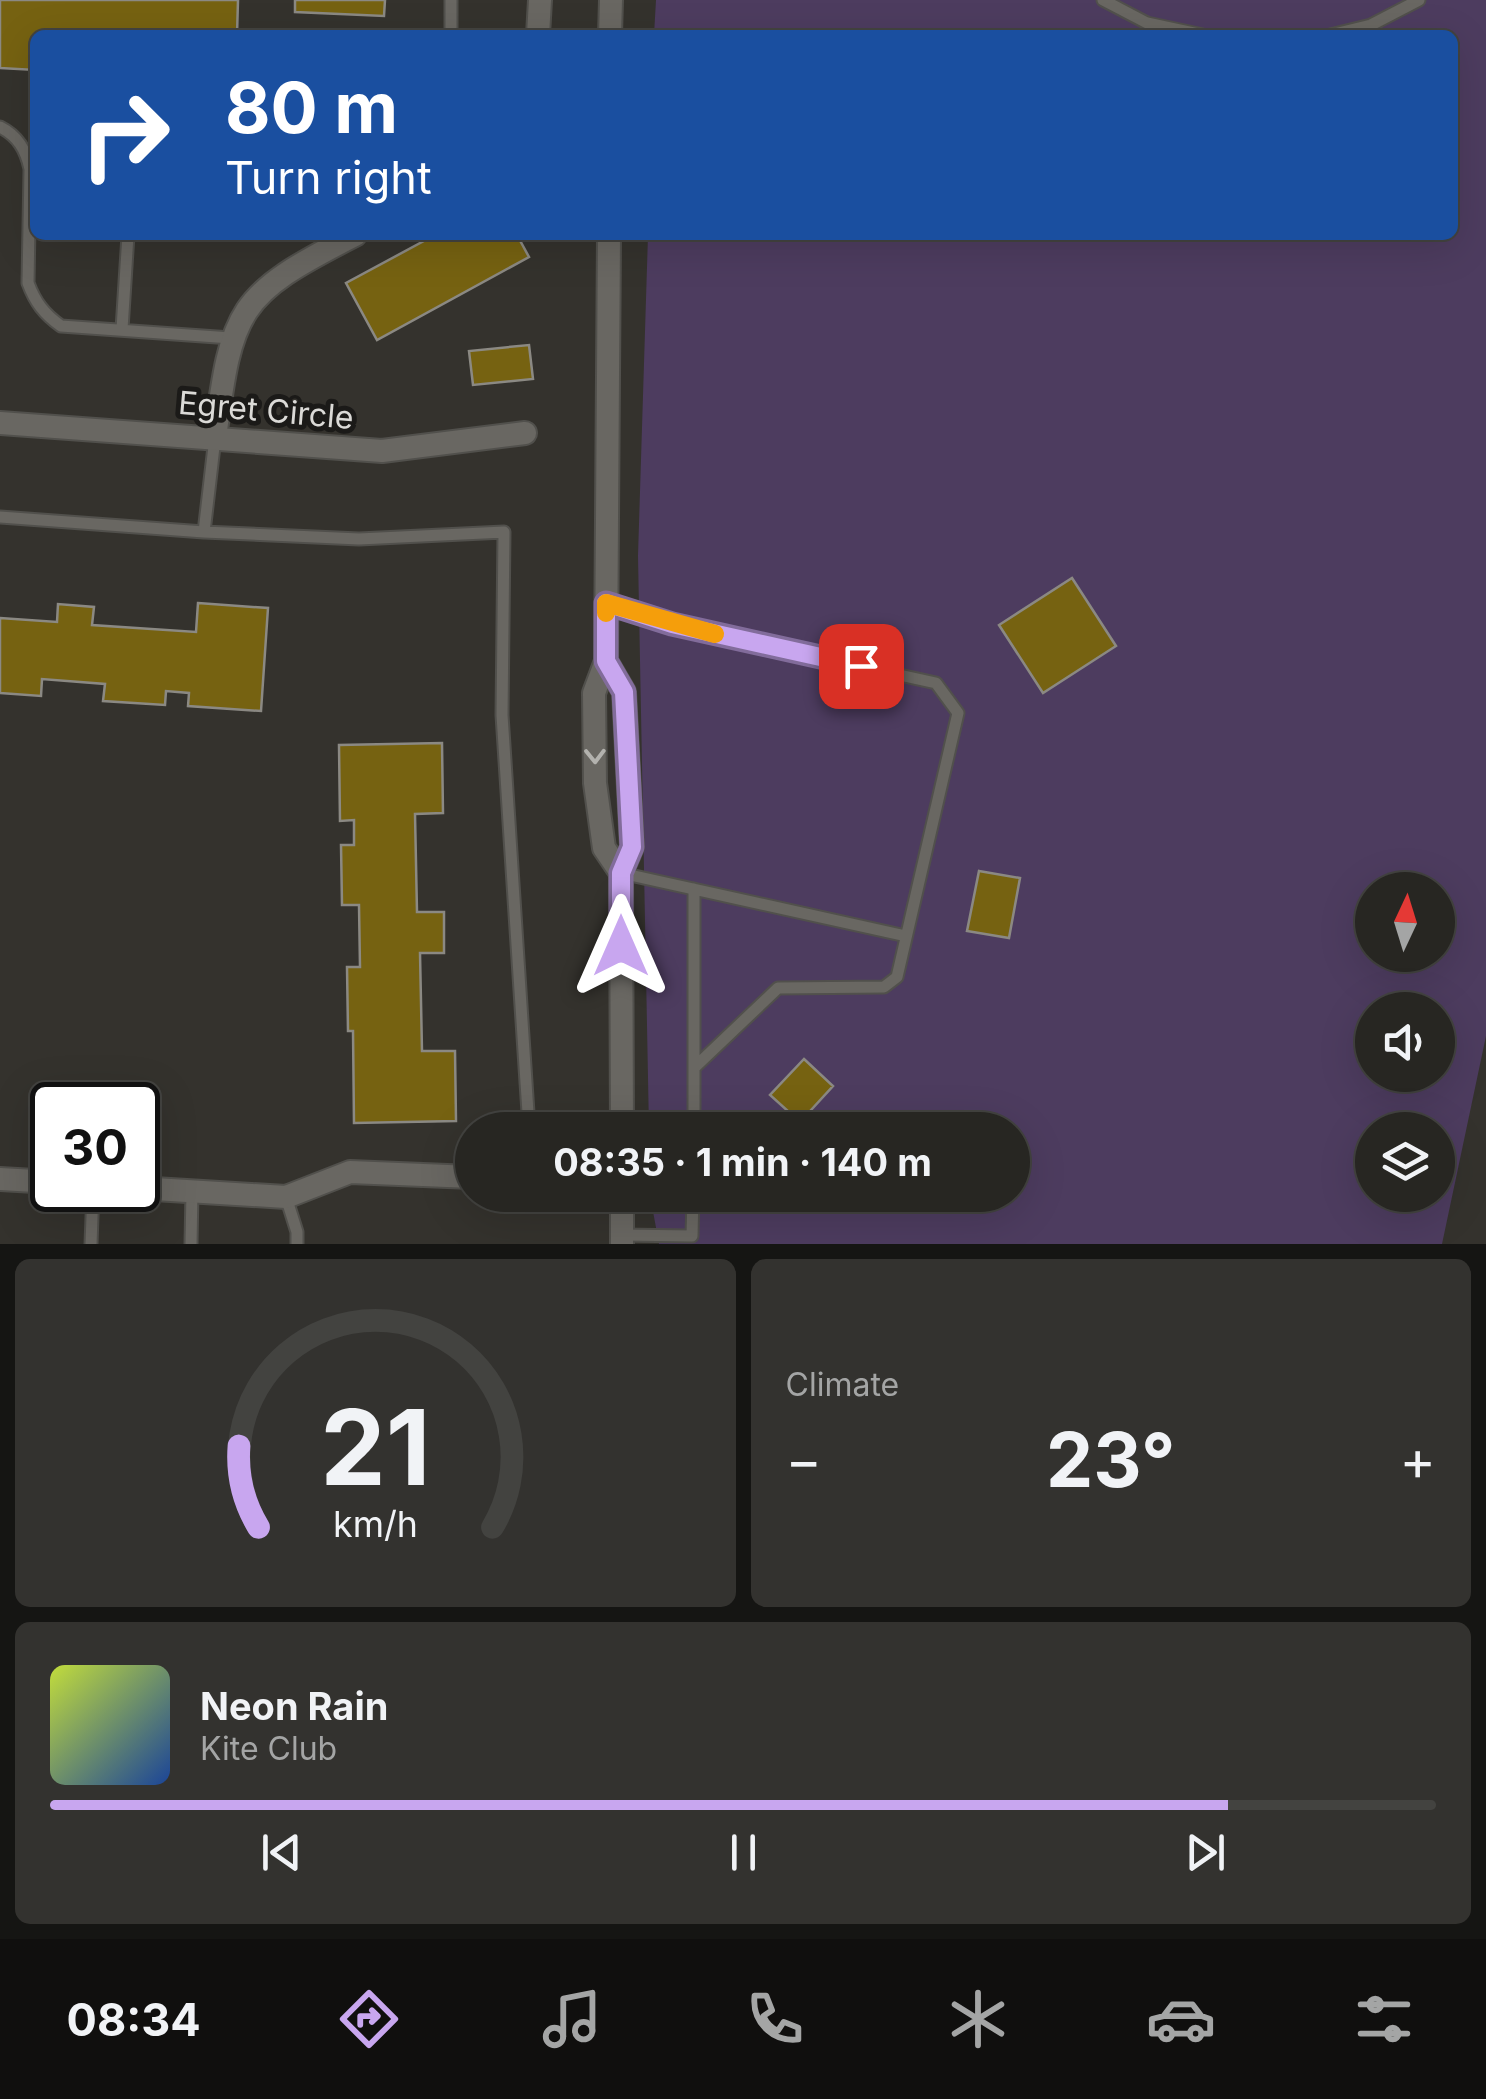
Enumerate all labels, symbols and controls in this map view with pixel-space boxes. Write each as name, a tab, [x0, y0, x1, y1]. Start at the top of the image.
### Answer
text: 80 m	[225, 65, 398, 150]
icon: right	[60, 70, 190, 200]
text: Turn right	[225, 150, 432, 205]
street label: Egret Circle	[177, 383, 355, 437]
pin	[819, 624, 904, 709]
icon: arrive	[834, 639, 889, 694]
one-way arrow	[584, 749, 605, 765]
north arrow	[1355, 872, 1455, 972]
map controls	[1355, 872, 1455, 1212]
position arrow	[569, 894, 673, 998]
button: sound	[1355, 992, 1455, 1092]
speed limit sign: 30	[30, 1082, 160, 1212]
button: layers	[1355, 1112, 1455, 1212]
text: 08:35 · 1 min · 140 m	[553, 1139, 932, 1185]
text: Climate	[786, 1365, 899, 1404]
text: 21	[320, 1384, 430, 1510]
text: 23°	[1046, 1414, 1176, 1505]
text: −	[786, 1427, 822, 1493]
text: +	[1400, 1427, 1436, 1493]
text: km/h	[333, 1502, 418, 1546]
text: Neon Rain	[200, 1683, 388, 1729]
text: Kite Club	[200, 1729, 337, 1768]
icon: previous	[254, 1825, 309, 1880]
icon: pause	[716, 1825, 771, 1880]
icon: next	[1178, 1825, 1233, 1880]
icon: directions	[334, 1984, 404, 2054]
icon: music	[537, 1984, 607, 2054]
icon: phone	[740, 1984, 810, 2054]
icon: climate	[943, 1984, 1013, 2054]
icon: car	[1146, 1984, 1216, 2054]
icon: filters	[1349, 1984, 1419, 2054]
text: 08:34	[67, 1992, 201, 2047]

